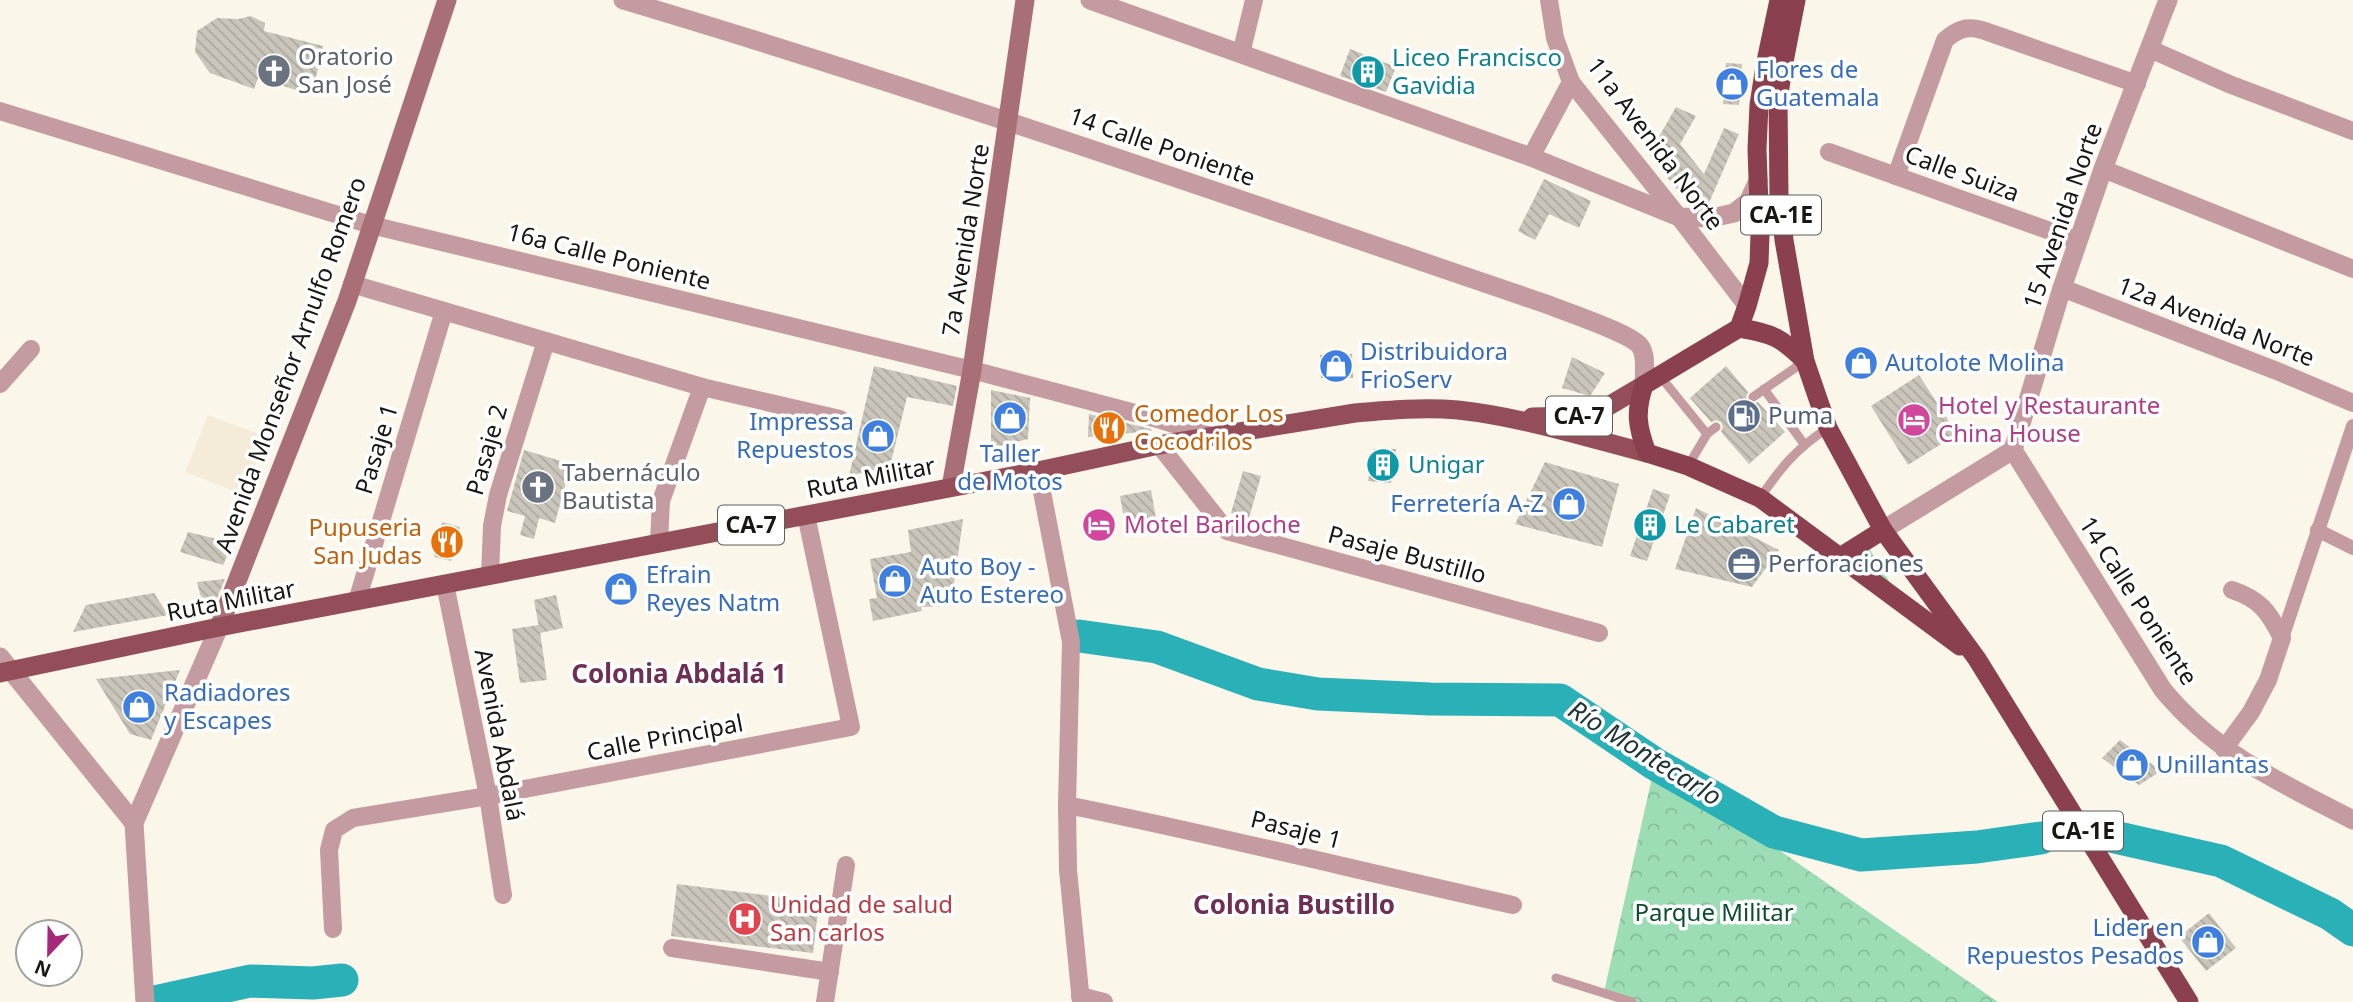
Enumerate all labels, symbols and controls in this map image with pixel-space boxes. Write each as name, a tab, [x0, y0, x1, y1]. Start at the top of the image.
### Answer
place label: Oratorio San José	[298, 39, 393, 100]
place label: Liceo Francisco Gavidia	[1392, 40, 1562, 101]
street label: 11a Avenida Norte	[1580, 50, 1732, 236]
church icon: Oratorio San José	[255, 52, 293, 90]
place label: Flores de Guatemala	[1756, 52, 1880, 113]
building icon: Liceo Francisco Gavidia	[1349, 53, 1387, 91]
shop icon: Flores de Guatemala	[1713, 65, 1751, 103]
street label: 14 Calle Poniente	[1065, 98, 1260, 193]
street label: 15 Avenida Norte	[2014, 118, 2109, 313]
street label: Calle Suiza	[1901, 137, 2024, 209]
street label: 7a Avenida Norte	[933, 141, 996, 339]
street label: Avenida Monseñor Arnulfo Romero	[206, 172, 373, 557]
road number: CA-1E	[1741, 196, 1821, 234]
street label: 16a Calle Poniente	[504, 214, 715, 297]
street label: 12a Avenida Norte	[2113, 268, 2320, 373]
place label: Distribuidora FrioServ	[1360, 334, 1508, 395]
shop icon: Autolote Molina	[1842, 344, 1880, 382]
place label: Autolote Molina	[1885, 345, 2064, 378]
shop icon: Distribuidora FrioServ	[1317, 347, 1355, 385]
place label: Hotel y Restaurante China House	[1938, 388, 2160, 449]
place label: Comedor Los Cocodrilos	[1134, 396, 1284, 457]
road number: CA-7	[1546, 396, 1612, 436]
fuel station icon: Puma	[1725, 397, 1763, 435]
place label: Puma	[1768, 398, 1833, 431]
street label: Pasaje 1	[346, 399, 405, 498]
shop icon: Taller de Motos	[991, 399, 1029, 437]
street label: Pasaje 2	[457, 401, 514, 499]
hotel icon: Hotel y Restaurante China House	[1895, 401, 1933, 439]
place label: Impressa Repuestos	[736, 404, 854, 465]
restaurant icon: Comedor Los Cocodrilos	[1090, 409, 1128, 447]
shop icon: Impressa Repuestos	[859, 417, 897, 455]
place label: Taller de Motos	[957, 436, 1063, 497]
building icon: Unigar	[1364, 446, 1402, 484]
place label: Unigar	[1408, 447, 1485, 480]
street label: Ruta Militar	[804, 448, 938, 505]
place label: Tabernáculo Bautista	[562, 455, 700, 516]
church icon: Tabernáculo Bautista	[519, 468, 557, 506]
shop icon: Ferretería A-Z	[1550, 485, 1588, 523]
place label: Ferretería A-Z	[1390, 486, 1544, 519]
road number: CA-7	[718, 505, 784, 544]
hotel icon: Motel Bariloche	[1080, 506, 1118, 544]
building icon: Le Cabaret	[1631, 506, 1669, 544]
place label: Motel Bariloche	[1124, 507, 1301, 540]
place label: Le Cabaret	[1674, 507, 1795, 540]
street label: 14 Calle Poniente	[2072, 509, 2206, 691]
place label: Pupuseria San Judas	[308, 510, 422, 571]
street label: Pasaje Bustillo	[1325, 517, 1490, 591]
restaurant icon: Pupuseria San Judas	[428, 523, 466, 561]
office icon: Perforaciones	[1725, 545, 1763, 583]
place label: Perforaciones	[1768, 546, 1924, 579]
place label: Auto Boy - Auto Estereo	[920, 549, 1064, 610]
place label: Efrain Reyes Natm	[646, 557, 780, 618]
shop icon: Auto Boy - Auto Estereo	[876, 562, 914, 600]
shop icon: Efrain Reyes Natm	[602, 570, 640, 608]
street label: Ruta Militar	[164, 571, 298, 628]
street label: Avenida Abdalá	[468, 646, 533, 824]
district label: Colonia Abdalá 1	[571, 655, 787, 691]
place label: Radiadores y Escapes	[164, 675, 291, 736]
shop icon: Radiadores y Escapes	[120, 688, 158, 726]
water label: Río Montecarlo	[1562, 691, 1729, 814]
street label: Calle Principal	[584, 705, 746, 768]
shop icon: Unillantas	[2113, 746, 2151, 784]
place label: Unillantas	[2156, 747, 2269, 780]
street label: Pasaje 1	[1247, 801, 1345, 856]
road number: CA-1E	[2043, 811, 2123, 850]
district label: Colonia Bustillo	[1193, 886, 1395, 922]
place label: Unidad de salud San carlos	[770, 887, 953, 948]
park label: Parque Militar	[1634, 895, 1794, 928]
hospital icon: Unidad de salud San carlos	[726, 900, 764, 938]
place label: Lider en Repuestos Pesados	[1966, 910, 2184, 971]
north arrow	[14, 918, 84, 988]
shop icon: Lider en Repuestos Pesados	[2189, 923, 2227, 961]
text: N	[31, 954, 55, 984]

